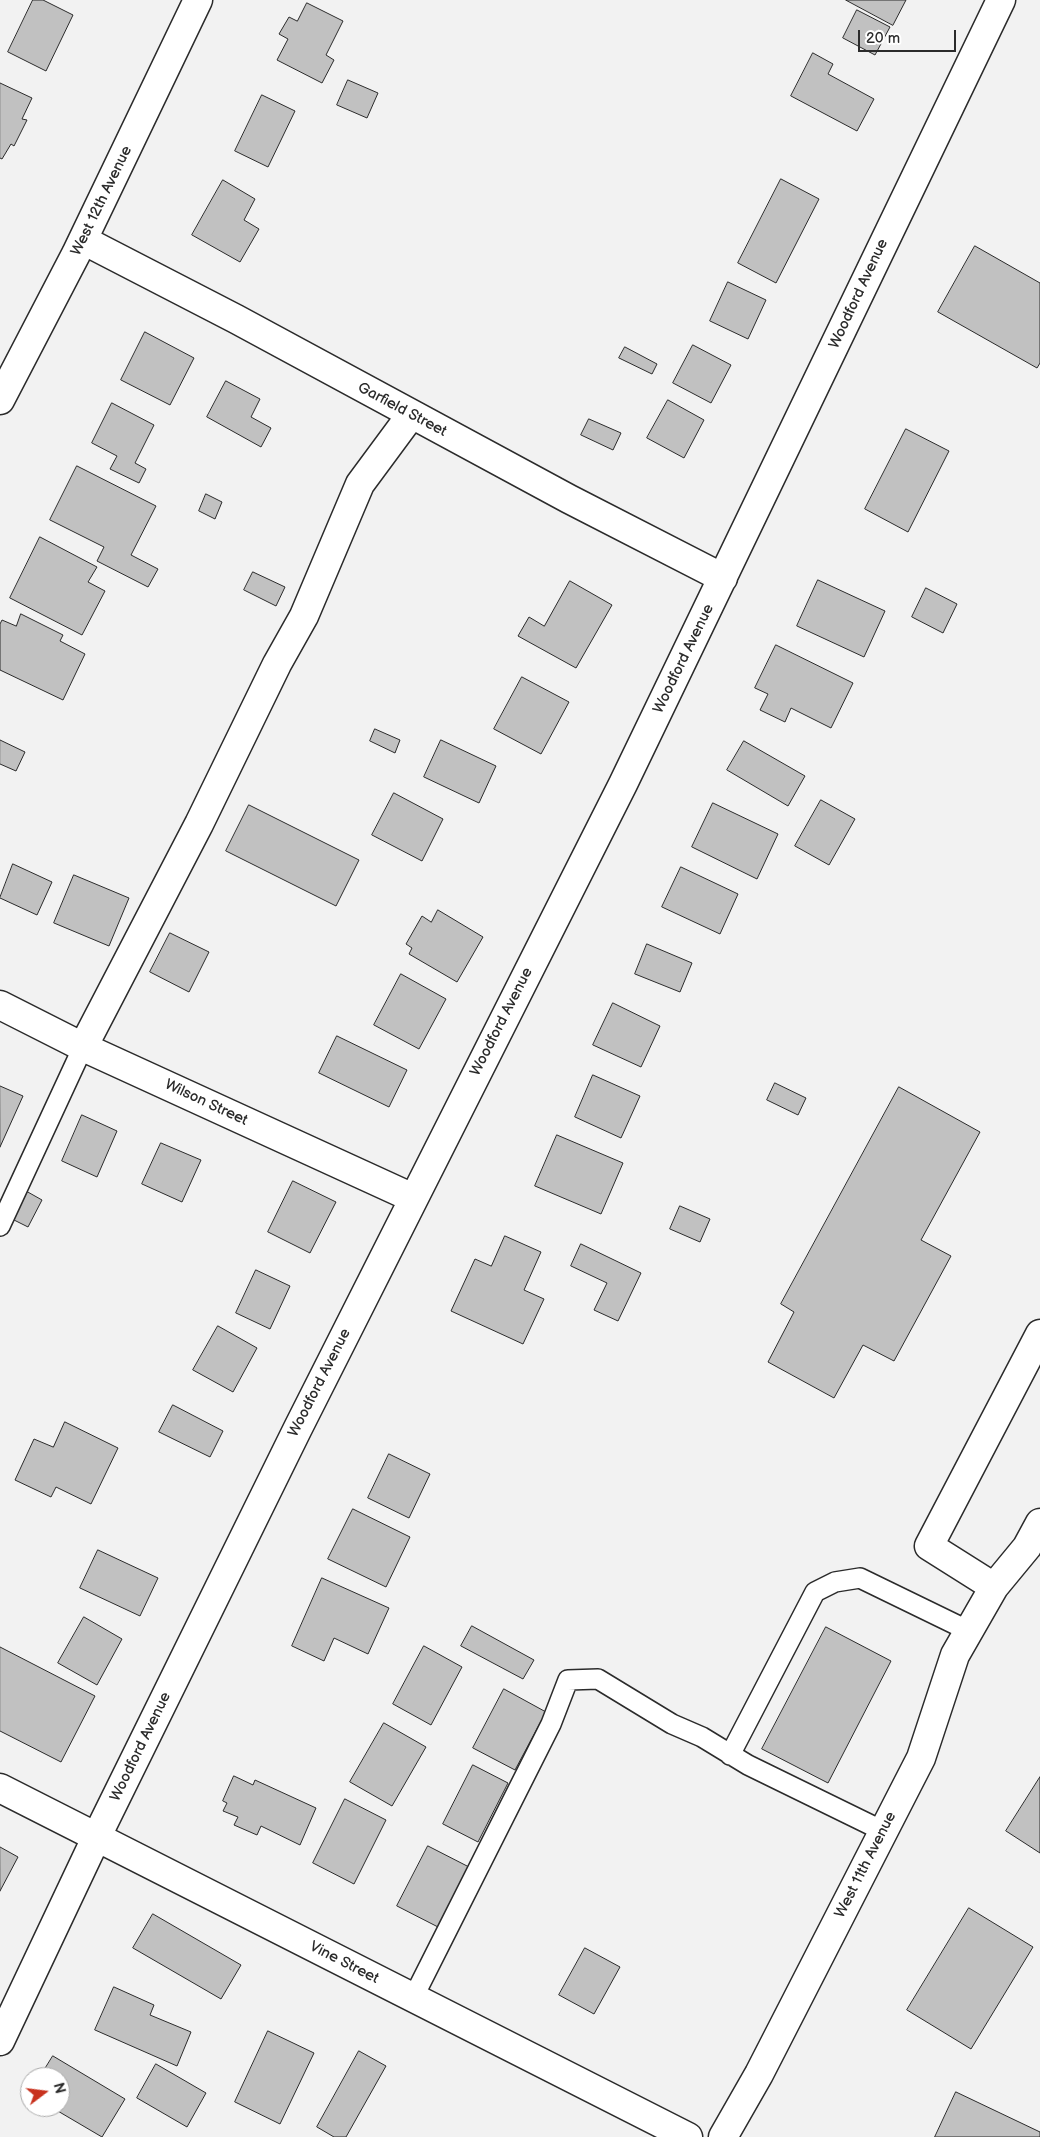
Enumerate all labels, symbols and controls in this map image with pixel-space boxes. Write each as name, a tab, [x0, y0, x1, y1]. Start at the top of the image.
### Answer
scale bar	[860, 20, 958, 52]
text: 20 m	[866, 29, 900, 48]
street label: West 12th Avenue	[68, 143, 136, 259]
street label: Woodford Avenue	[826, 236, 892, 352]
street label: Garfield Street	[354, 379, 450, 441]
street label: Woodford Avenue	[650, 602, 718, 716]
street label: Woodford Avenue	[467, 965, 537, 1079]
street label: Wilson Street	[162, 1076, 250, 1130]
street label: Woodford Avenue	[285, 1326, 355, 1440]
street label: Woodford Avenue	[107, 1690, 175, 1804]
street label: West 11th Avenue	[831, 1809, 901, 1921]
street label: Vine Street	[306, 1938, 382, 1988]
north arrow	[20, 2067, 70, 2117]
text: N	[49, 2081, 69, 2096]

